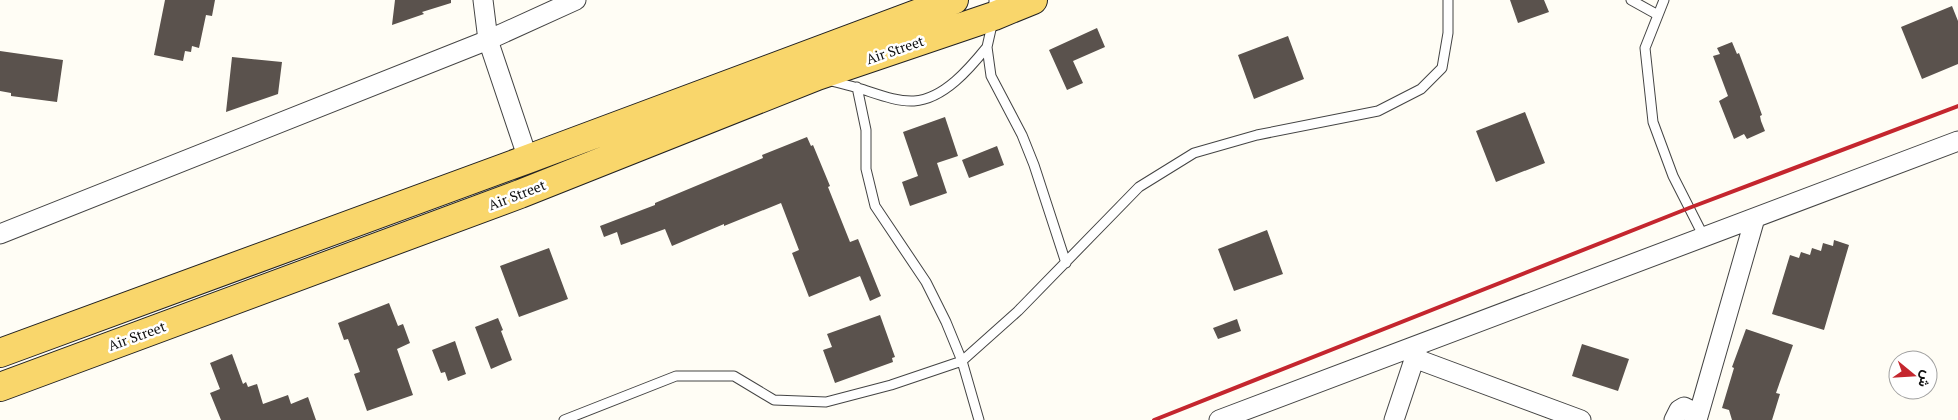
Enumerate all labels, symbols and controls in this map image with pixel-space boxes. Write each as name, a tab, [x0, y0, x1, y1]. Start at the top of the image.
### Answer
street label: Air Street	[863, 31, 927, 68]
street label: Air Street	[485, 175, 549, 214]
street label: Air Street	[105, 316, 169, 355]
north arrow	[1888, 350, 1938, 400]
text: ش	[1914, 368, 1937, 390]

